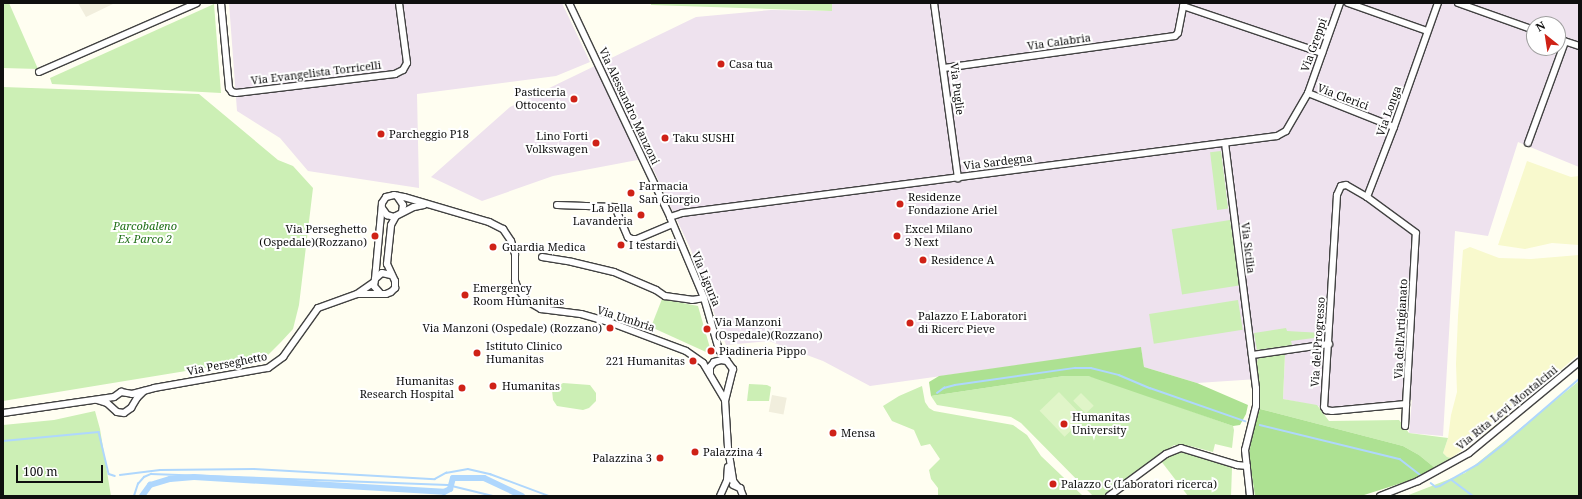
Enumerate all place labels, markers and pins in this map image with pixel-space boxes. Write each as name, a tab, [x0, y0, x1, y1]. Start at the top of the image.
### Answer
place label: Casa tua	[729, 57, 773, 71]
marker: Casa tua	[716, 59, 726, 69]
place label: Pasticeria Ottocento	[515, 86, 566, 112]
marker: Pasticeria Ottocento	[569, 94, 579, 104]
place label: Parcheggio P18	[389, 127, 469, 141]
marker: Parcheggio P18	[376, 129, 386, 139]
place label: Lino Forti Volkswagen	[526, 130, 588, 156]
place label: Taku SUSHI	[673, 131, 735, 145]
marker: Taku SUSHI	[660, 133, 670, 143]
marker: Lino Forti Volkswagen	[591, 138, 601, 148]
place label: Farmacia San Giorgio	[639, 180, 700, 206]
marker: Farmacia San Giorgio	[626, 188, 636, 198]
place label: Residenze Fondazione Ariel	[908, 191, 998, 217]
marker: Residenze Fondazione Ariel	[895, 199, 905, 209]
place label: La bella Lavanderia	[573, 202, 633, 228]
marker: La bella Lavanderia	[636, 210, 646, 220]
place label: Via Perseghetto (Ospedale)(Rozzano)	[259, 223, 367, 249]
place label: Excel Milano 3 Next	[905, 223, 973, 249]
marker: Via Perseghetto (Ospedale)(Rozzano)	[370, 231, 380, 241]
marker: Excel Milano 3 Next	[892, 231, 902, 241]
place label: I testardi	[629, 238, 676, 252]
place label: Guardia Medica	[502, 240, 586, 254]
marker: I testardi	[616, 240, 626, 250]
marker: Guardia Medica	[487, 241, 499, 253]
place label: Residence A	[931, 253, 994, 267]
marker: Residence A	[918, 255, 928, 265]
place label: Emergency Room Humanitas	[473, 282, 564, 308]
marker: Emergency Room Humanitas	[460, 290, 470, 300]
place label: Palazzo E Laboratori di Ricerc Pieve	[918, 310, 1027, 336]
place label: Via Manzoni (Ospedale)(Rozzano)	[715, 316, 823, 342]
marker: Palazzo E Laboratori di Ricerc Pieve	[905, 318, 915, 328]
place label: Via Manzoni (Ospedale) (Rozzano)	[422, 321, 602, 335]
marker: Via Manzoni (Ospedale) (Rozzano)	[605, 323, 615, 333]
marker: Via Manzoni (Ospedale)(Rozzano)	[702, 324, 712, 334]
place label: Istituto Clinico Humanitas	[486, 340, 562, 366]
place label: Piadineria Pippo	[719, 344, 806, 358]
marker: Piadineria Pippo	[706, 346, 716, 356]
marker: Istituto Clinico Humanitas	[471, 347, 483, 359]
place label: 221 Humanitas	[606, 354, 685, 368]
marker: 221 Humanitas	[688, 356, 698, 366]
place label: Humanitas Research Hospital	[360, 375, 454, 401]
place label: Humanitas	[502, 379, 560, 393]
marker: Humanitas	[487, 380, 499, 392]
marker: Humanitas Research Hospital	[457, 383, 467, 393]
place label: Humanitas University	[1072, 411, 1130, 437]
marker: Humanitas University	[1059, 419, 1069, 429]
place label: Mensa	[841, 426, 875, 440]
marker: Mensa	[828, 428, 838, 438]
place label: Palazzina 4	[703, 445, 762, 459]
marker: Palazzina 4	[690, 447, 700, 457]
place label: Palazzina 3	[593, 451, 652, 465]
marker: Palazzina 3	[655, 453, 665, 463]
place label: Palazzo C (Laboratori ricerca)	[1061, 477, 1217, 491]
marker: Palazzo C (Laboratori ricerca)	[1048, 479, 1058, 489]

